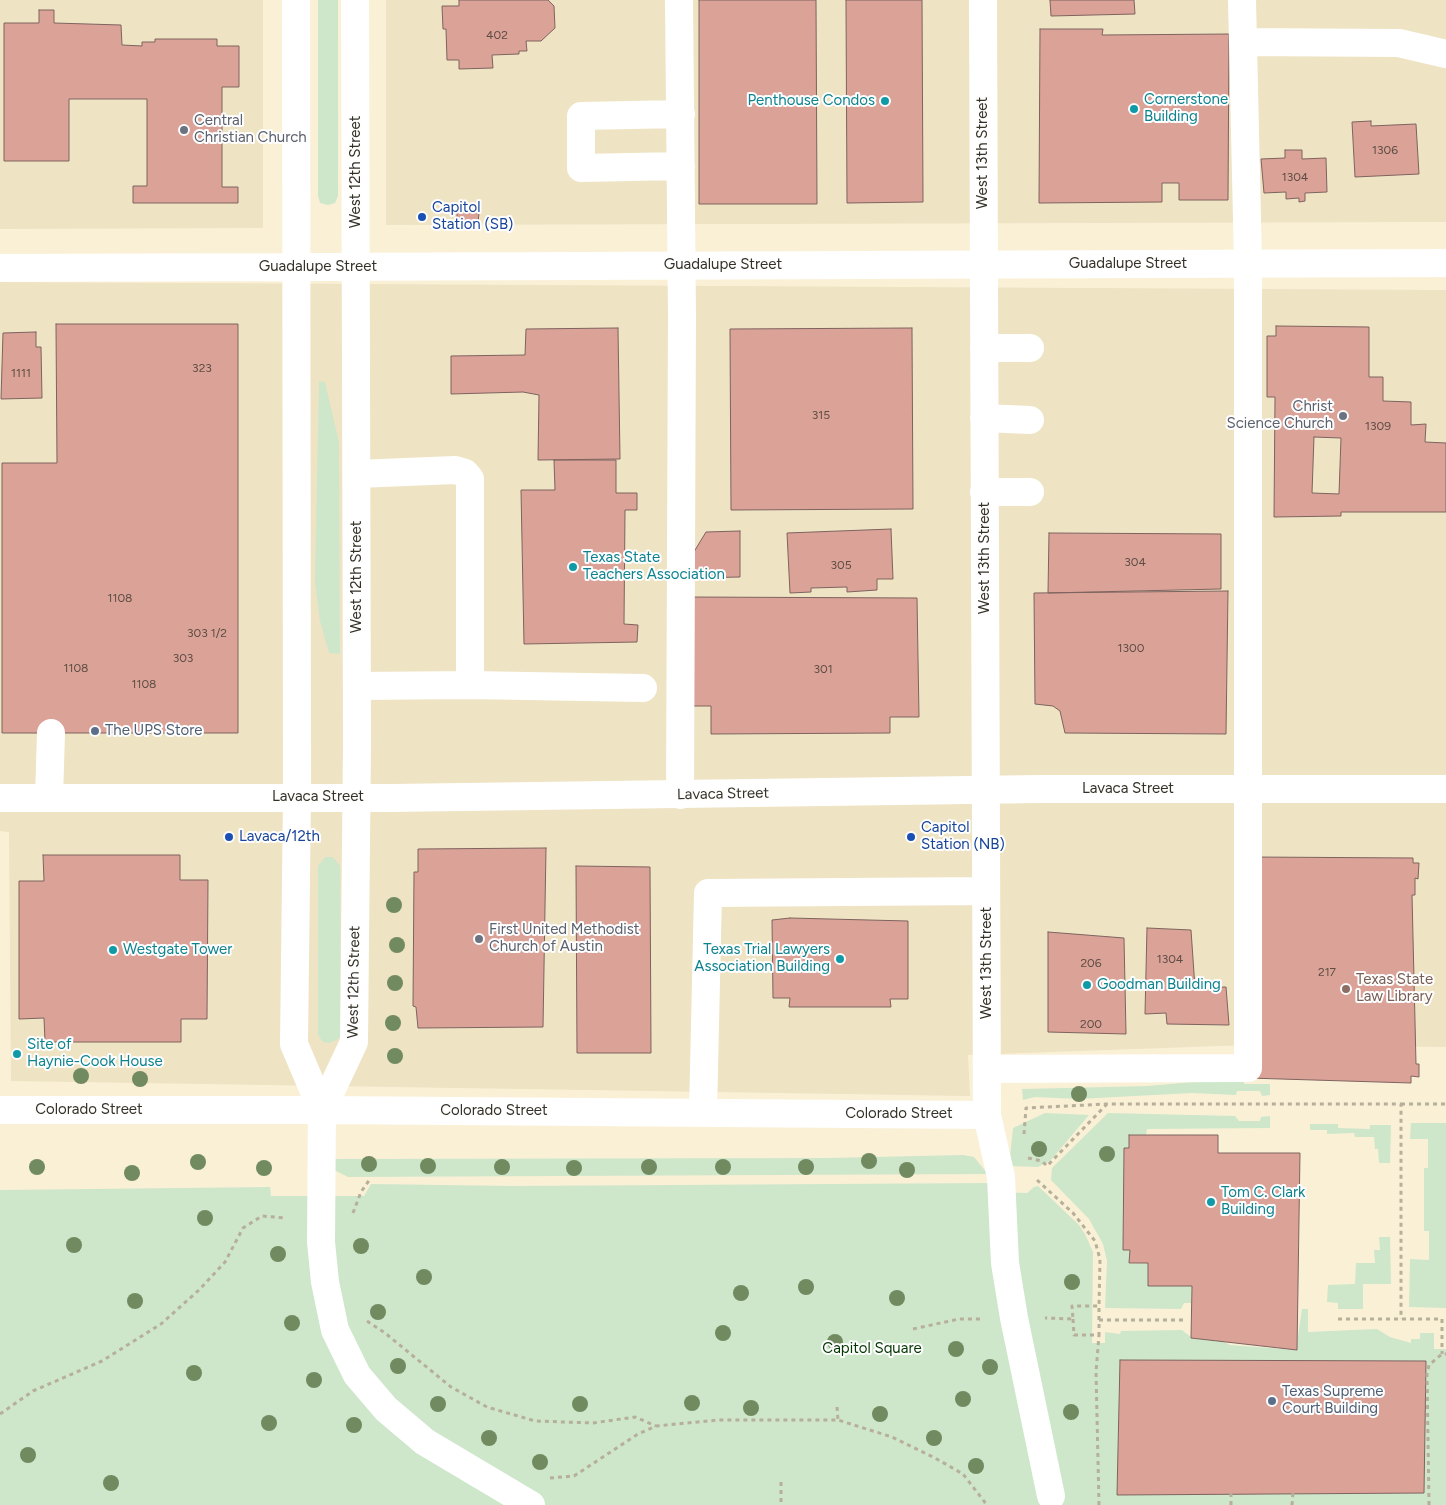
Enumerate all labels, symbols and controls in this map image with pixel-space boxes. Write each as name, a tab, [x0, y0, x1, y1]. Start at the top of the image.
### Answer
house number: 402	[486, 28, 508, 42]
place label: Cornerstone Building	[1144, 91, 1228, 126]
place label: Penthouse Condos	[748, 92, 875, 110]
marker: Penthouse Condos	[879, 95, 891, 107]
street label: West 13th Street	[974, 97, 992, 209]
marker: Cornerstone Building	[1128, 103, 1140, 115]
place label: Central Christian Church	[194, 112, 307, 147]
street label: West 12th Street	[347, 116, 365, 228]
marker: Central Christian Church	[178, 124, 190, 136]
house number: 1306	[1372, 143, 1398, 157]
house number: 1304	[1282, 170, 1308, 184]
place label: Capitol Station (SB)	[432, 199, 513, 234]
marker: Capitol Station (SB)	[416, 211, 428, 223]
street label: Guadalupe Street	[1069, 255, 1187, 273]
street label: Guadalupe Street	[664, 256, 782, 274]
street label: Guadalupe Street	[259, 258, 377, 276]
house number: 323	[192, 361, 212, 375]
house number: 1111	[11, 366, 31, 380]
place label: Christ Science Church	[1227, 398, 1333, 433]
house number: 315	[812, 408, 830, 422]
marker: Christ Science Church	[1337, 410, 1349, 422]
house number: 1309	[1365, 419, 1391, 433]
street label: West 13th Street	[976, 502, 994, 614]
street label: West 12th Street	[348, 521, 366, 633]
place label: Texas State Teachers Association	[583, 549, 725, 584]
house number: 304	[1124, 555, 1146, 569]
house number: 305	[830, 558, 852, 572]
marker: Texas State Teachers Association	[567, 561, 579, 573]
house number: 1108	[108, 591, 132, 605]
house number: 303 1/2	[187, 626, 227, 640]
house number: 1300	[1118, 641, 1144, 655]
house number: 303	[173, 651, 193, 665]
house number: 1108	[64, 661, 88, 675]
house number: 301	[813, 662, 833, 676]
house number: 1108	[132, 677, 156, 691]
place label: The UPS Store	[105, 722, 203, 740]
marker: The UPS Store	[89, 725, 101, 737]
street label: Lavaca Street	[1082, 780, 1174, 798]
street label: Lavaca Street	[677, 784, 769, 804]
street label: Lavaca Street	[272, 788, 364, 806]
place label: Capitol Station (NB)	[921, 819, 1005, 854]
place label: Lavaca/12th	[239, 828, 320, 846]
marker: Lavaca/12th	[223, 831, 235, 843]
marker: Capitol Station (NB)	[905, 831, 917, 843]
street label: West 13th Street	[978, 907, 996, 1019]
place label: First United Methodist Church of Austin	[489, 921, 639, 956]
street label: West 12th Street	[344, 926, 364, 1038]
marker: First United Methodist Church of Austin	[473, 933, 485, 945]
place label: Westgate Tower	[123, 941, 232, 959]
place label: Texas Trial Lawyers Association Building	[694, 941, 830, 976]
marker: Westgate Tower	[107, 944, 119, 956]
house number: 1304	[1157, 952, 1183, 966]
marker: Texas Trial Lawyers Association Building	[834, 953, 846, 965]
house number: 206	[1080, 956, 1102, 970]
house number: 217	[1318, 965, 1336, 979]
place label: Texas State Law Library	[1356, 971, 1433, 1006]
place label: Goodman Building	[1097, 976, 1221, 994]
marker: Goodman Building	[1081, 979, 1093, 991]
marker: Texas State Law Library	[1340, 983, 1352, 995]
house number: 200	[1080, 1017, 1102, 1031]
place label: Site of Haynie-Cook House	[27, 1036, 163, 1071]
marker: Site of Haynie-Cook House	[11, 1048, 23, 1060]
street label: Colorado Street	[35, 1101, 143, 1119]
street label: Colorado Street	[440, 1102, 548, 1120]
street label: Colorado Street	[845, 1105, 953, 1123]
place label: Tom C. Clark Building	[1221, 1184, 1305, 1219]
marker: Tom C. Clark Building	[1205, 1196, 1217, 1208]
park label: Capitol Square	[822, 1340, 922, 1358]
place label: Texas Supreme Court Building	[1282, 1383, 1384, 1418]
marker: Texas Supreme Court Building	[1266, 1395, 1278, 1407]

